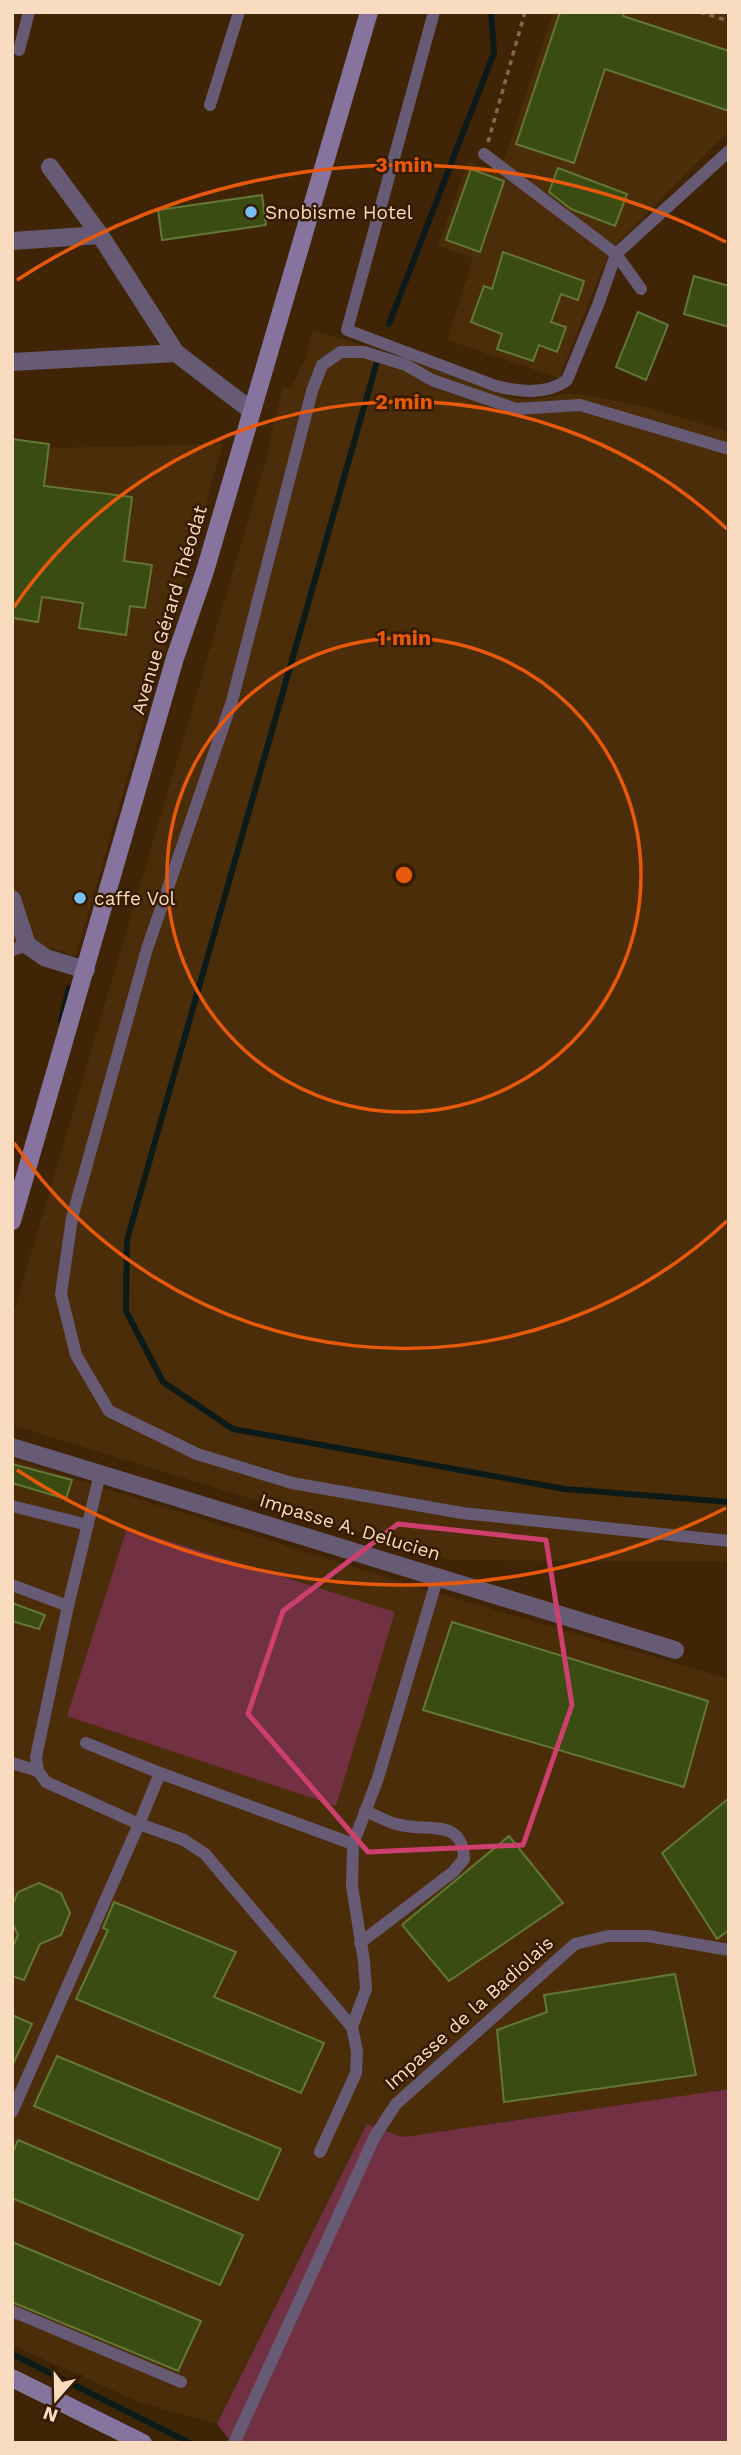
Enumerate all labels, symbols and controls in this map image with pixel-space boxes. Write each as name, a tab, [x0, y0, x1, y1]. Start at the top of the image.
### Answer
text: 3 min	[375, 152, 433, 177]
place label: Snobisme Hotel	[265, 201, 413, 224]
marker: Snobisme Hotel	[243, 204, 259, 220]
text: 2 min	[375, 389, 433, 414]
street label: Avenue Gérard Théodat	[126, 503, 212, 717]
text: 1 min	[377, 625, 431, 650]
centre of rings	[392, 863, 416, 887]
place label: caffe Vol	[94, 887, 176, 910]
marker: caffe Vol	[72, 890, 88, 906]
street label: Impasse A. Delucien	[257, 1489, 443, 1565]
street label: Impasse de la Badiolais	[380, 1931, 558, 2095]
north arrow	[21, 2364, 91, 2434]
text: N	[40, 2401, 61, 2428]

